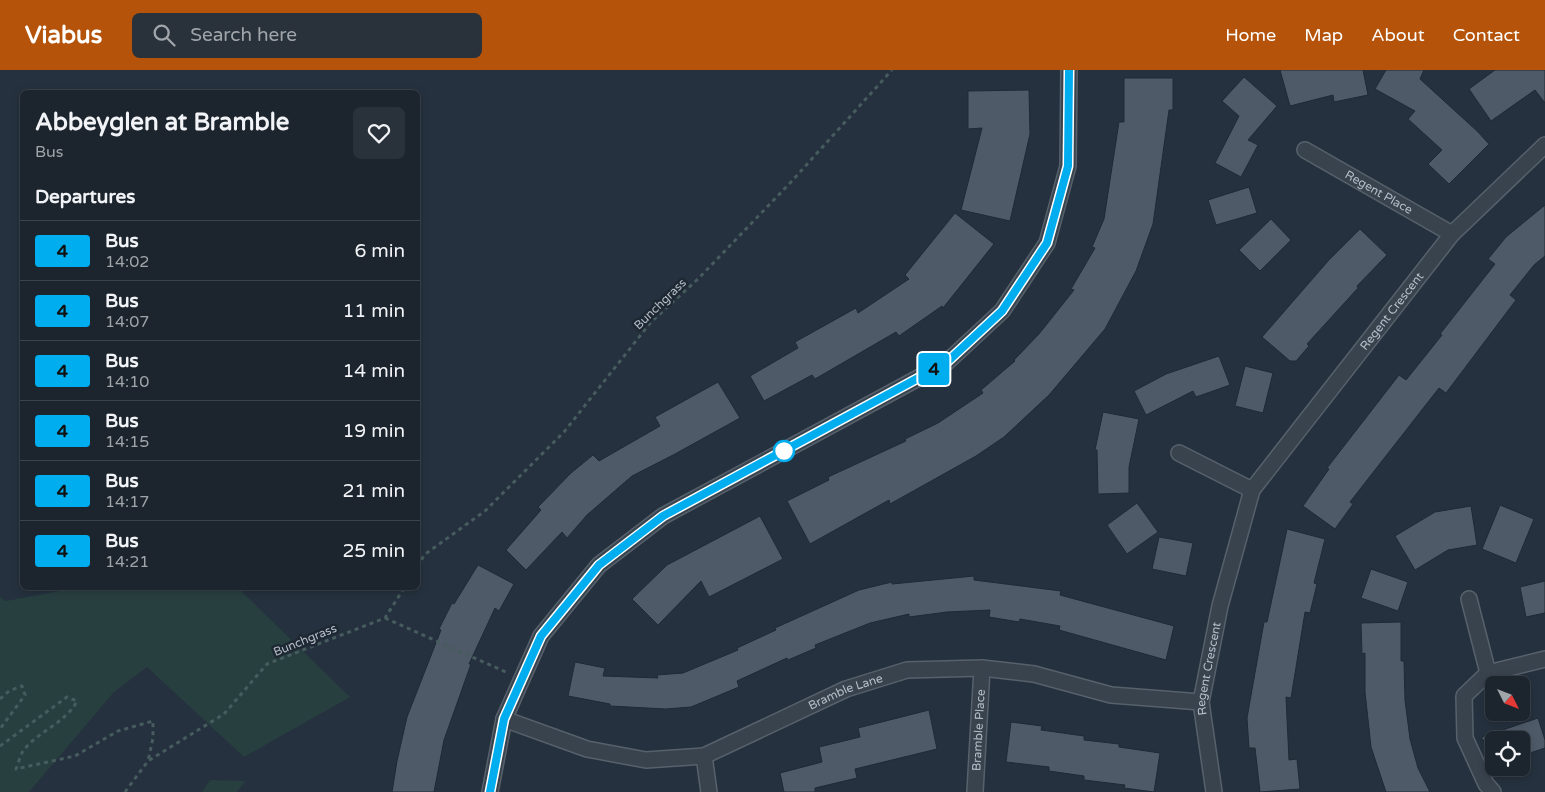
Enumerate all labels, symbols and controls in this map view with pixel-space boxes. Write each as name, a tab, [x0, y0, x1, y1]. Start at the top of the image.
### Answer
search box	[132, 13, 482, 58]
text: Viabus	[25, 21, 102, 50]
icon: search	[150, 21, 178, 49]
text: Search here	[190, 24, 297, 46]
text: Home	[1225, 24, 1276, 46]
text: Map	[1304, 24, 1343, 46]
text: About	[1371, 24, 1425, 46]
text: Contact	[1453, 24, 1520, 46]
button: heart	[353, 107, 405, 159]
text: Abbeyglen at Bramble	[35, 108, 289, 137]
text: Bus	[35, 142, 63, 162]
street label: Regent Place	[1343, 167, 1415, 217]
text: Departures	[35, 186, 135, 208]
text: Bus	[105, 230, 139, 252]
text: 4	[57, 240, 68, 262]
text: 6 min	[354, 240, 405, 262]
text: 14:02	[105, 252, 149, 272]
street label: Regent Crescent	[1357, 269, 1427, 353]
street label: Bunchgrass	[631, 276, 689, 332]
text: Bus	[105, 290, 139, 312]
text: 4	[57, 300, 68, 322]
text: 11 min	[342, 300, 405, 322]
text: 14:07	[105, 312, 149, 332]
text: Bus	[105, 350, 139, 372]
line badge: 4	[918, 353, 950, 385]
text: 4	[928, 358, 940, 380]
text: 4	[57, 360, 68, 382]
text: 14 min	[342, 360, 405, 382]
text: 14:10	[105, 372, 149, 392]
text: Bus	[105, 410, 139, 432]
text: 4	[57, 420, 68, 442]
text: 19 min	[342, 420, 405, 442]
text: 14:15	[105, 432, 149, 452]
unlabelled marker	[773, 440, 795, 462]
text: Bus	[105, 470, 139, 492]
text: 4	[57, 480, 68, 502]
text: 21 min	[342, 480, 405, 502]
text: 14:17	[105, 492, 149, 512]
text: Bus	[105, 530, 139, 552]
text: 4	[57, 540, 68, 562]
text: 25 min	[342, 540, 405, 562]
text: 14:21	[105, 552, 149, 572]
street label: Regent Crescent	[1194, 620, 1224, 716]
street label: Bunchgrass	[271, 621, 339, 659]
street label: Bramble Lane	[806, 671, 885, 713]
north arrow	[1485, 676, 1530, 721]
map controls	[1485, 676, 1530, 776]
street label: Bramble Place	[969, 689, 988, 771]
button: locate	[1485, 731, 1530, 776]

